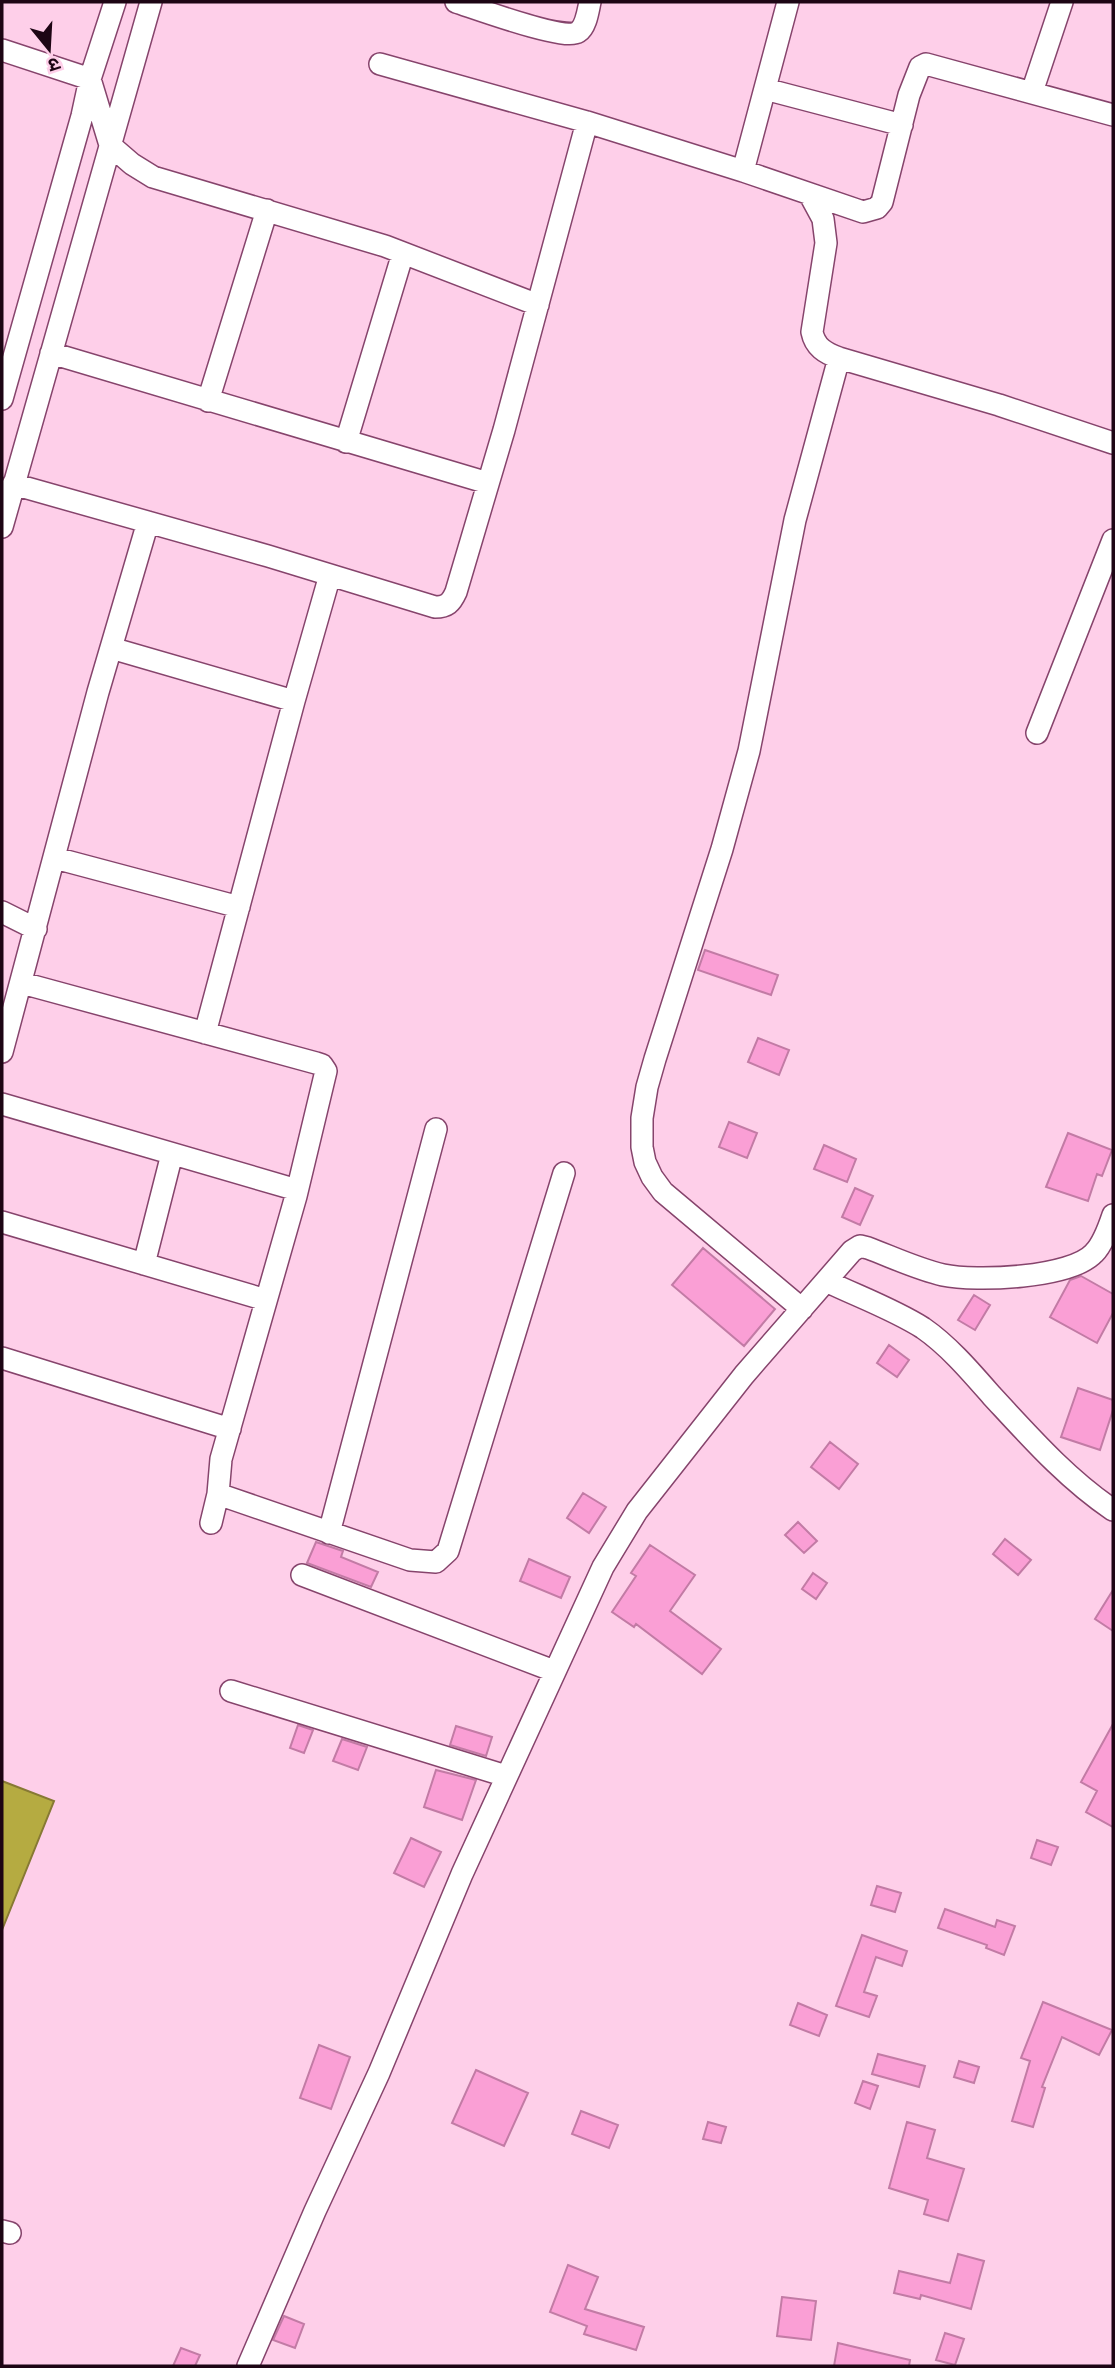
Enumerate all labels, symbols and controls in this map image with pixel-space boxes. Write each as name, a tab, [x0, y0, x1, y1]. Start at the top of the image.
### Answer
north arrow	[14, 14, 84, 84]
text: उ	[44, 52, 63, 79]

